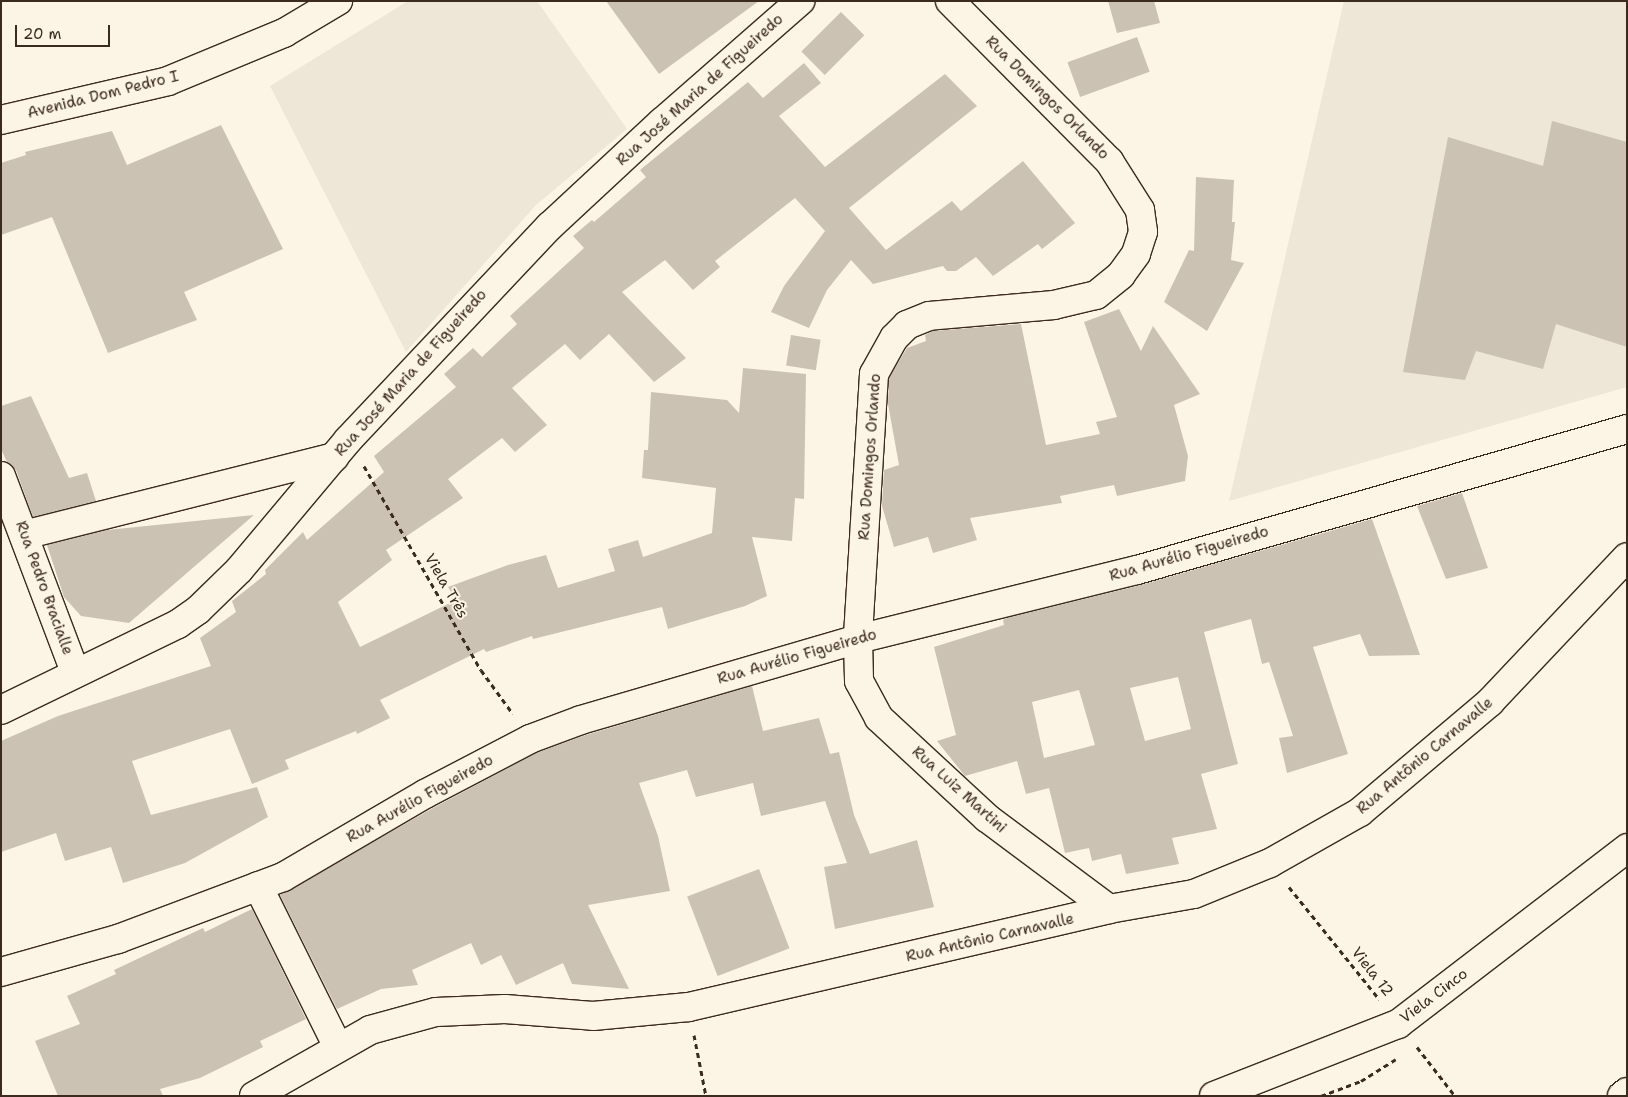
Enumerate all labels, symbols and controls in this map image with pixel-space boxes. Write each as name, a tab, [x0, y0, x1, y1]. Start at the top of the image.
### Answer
street label: Rua José Maria de Figueiredo	[613, 10, 787, 170]
scale bar	[18, 15, 112, 47]
text: 20 m	[23, 24, 62, 44]
street label: Rua Domingos Orlando	[982, 33, 1112, 163]
street label: Avenida Dom Pedro I	[26, 67, 180, 123]
street label: Rua José Maria de Figueiredo	[331, 286, 491, 460]
street label: Rua Domingos Orlando	[855, 373, 885, 541]
street label: Rua Pedro Bracialle	[11, 519, 77, 657]
street label: Rua Aurélio Figueiredo	[1107, 523, 1271, 585]
street label: Viela Três	[420, 551, 472, 621]
street label: Rua Aurélio Figueiredo	[715, 626, 879, 688]
street label: Rua Antônio Carnavalle	[1353, 694, 1497, 818]
street label: Rua Luiz Martini	[908, 743, 1010, 837]
street label: Rua Aurélio Figueiredo	[344, 751, 496, 847]
street label: Rua Antônio Carnavalle	[904, 910, 1076, 966]
street label: Viela 12	[1347, 944, 1397, 1000]
street label: Viela Cinco	[1397, 965, 1471, 1027]

